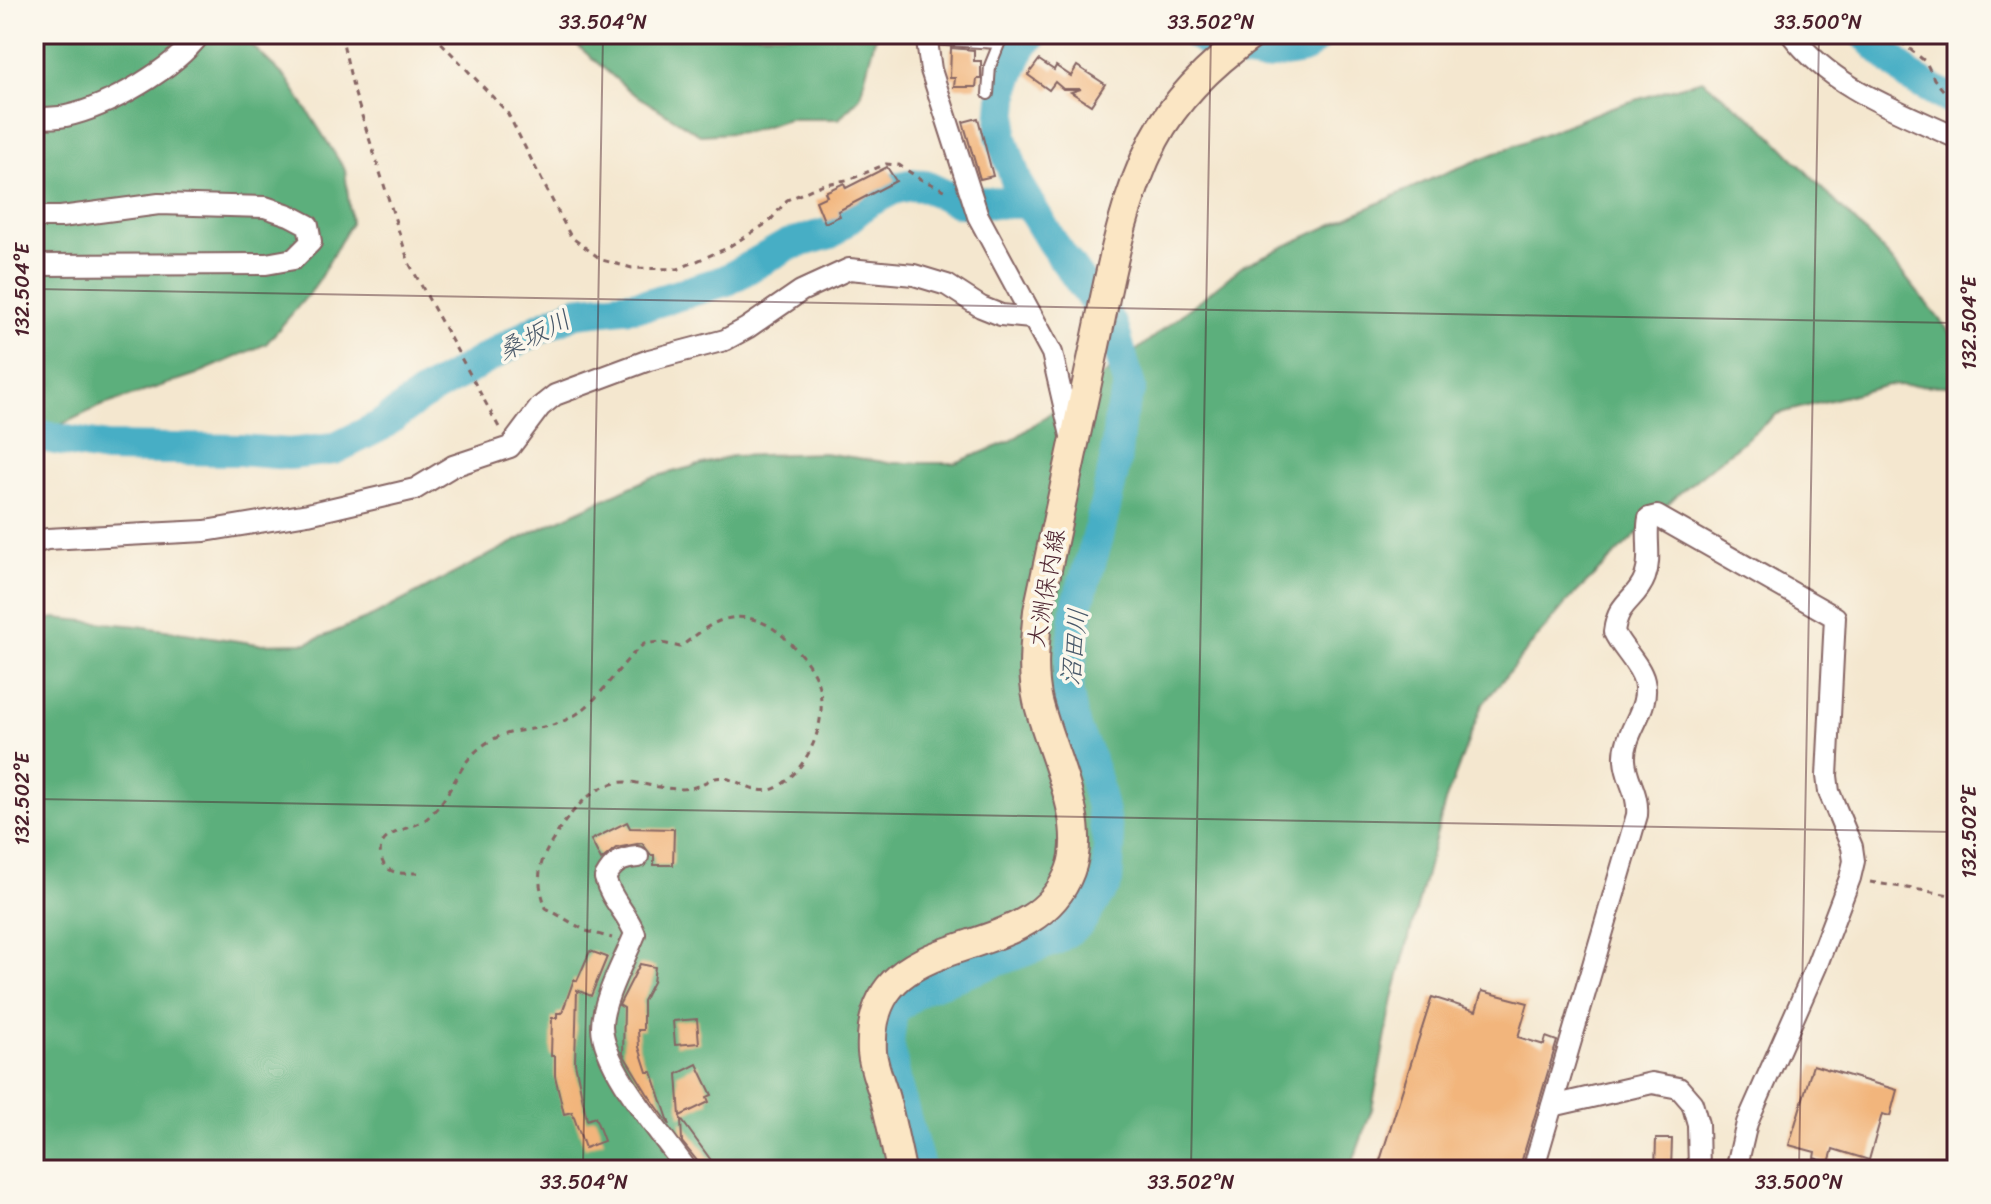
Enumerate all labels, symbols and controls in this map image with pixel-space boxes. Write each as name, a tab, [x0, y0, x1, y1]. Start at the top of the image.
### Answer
text: 33.504°N	[559, 5, 647, 40]
text: 33.502°N	[1168, 5, 1255, 40]
text: 33.500°N	[1774, 5, 1862, 40]
text: 132.504°E	[5, 241, 40, 337]
text: 132.504°E	[1952, 274, 1987, 370]
water label: 桑坂川	[489, 297, 579, 373]
street label: 大洲保内線	[1015, 525, 1077, 651]
water label: 沼田川	[1047, 606, 1101, 688]
text: 132.502°E	[5, 751, 40, 846]
text: 132.502°E	[1952, 784, 1987, 879]
text: 33.504°N	[540, 1165, 628, 1200]
text: 33.502°N	[1148, 1165, 1235, 1200]
text: 33.500°N	[1755, 1165, 1843, 1200]

